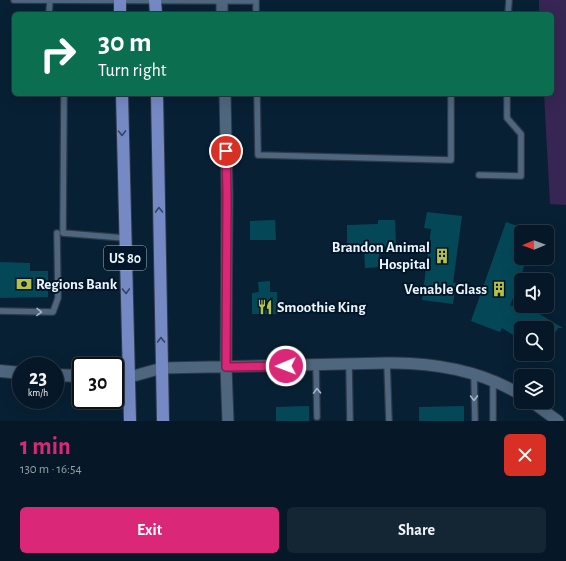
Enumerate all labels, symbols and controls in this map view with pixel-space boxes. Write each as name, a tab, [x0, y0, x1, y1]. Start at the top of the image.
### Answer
icon: right	[32, 28, 84, 80]
text: 30 m	[98, 29, 151, 57]
text: Turn right	[98, 62, 167, 80]
one-way arrow	[118, 130, 127, 136]
pin	[209, 134, 243, 168]
icon: arrive	[215, 140, 237, 162]
one-way arrow	[155, 207, 163, 213]
north arrow	[514, 225, 554, 265]
map controls	[514, 225, 554, 409]
place label: Brandon Animal Hospital	[332, 240, 430, 272]
road number: US 80	[104, 246, 146, 270]
building icon: Brandon Animal Hospital	[433, 247, 451, 265]
button: sound	[514, 273, 554, 313]
bank icon: Regions Bank	[15, 275, 33, 293]
place label: Regions Bank	[36, 277, 118, 292]
building icon: Venable Glass	[490, 280, 508, 298]
place label: Venable Glass	[404, 282, 487, 297]
one-way arrow	[122, 288, 131, 294]
restaurant icon: Smoothie King	[256, 298, 274, 316]
place label: Smoothie King	[277, 300, 366, 315]
one-way arrow	[36, 308, 42, 316]
button: search	[514, 321, 554, 361]
one-way arrow	[157, 337, 166, 343]
position arrow	[265, 345, 307, 387]
speed limit sign: 30	[72, 357, 124, 409]
text: 23	[29, 368, 47, 388]
button: layers	[514, 369, 554, 409]
text: km/h	[28, 388, 48, 398]
one-way arrow	[312, 388, 321, 394]
one-way arrow	[470, 395, 478, 401]
button: close	[504, 434, 546, 476]
text: 1 min	[20, 435, 71, 459]
text: 130 m · 16:54	[20, 463, 82, 476]
button: Exit	[20, 507, 279, 553]
button: Share	[287, 507, 546, 553]

